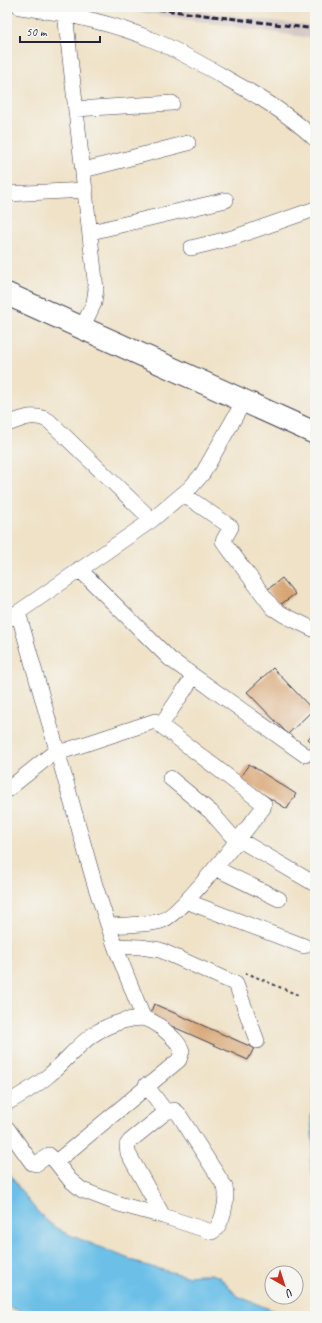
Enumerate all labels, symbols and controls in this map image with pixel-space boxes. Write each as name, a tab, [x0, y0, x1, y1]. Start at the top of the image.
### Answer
scale bar	[20, 18, 100, 44]
text: 50 m	[26, 24, 48, 40]
north arrow	[264, 1265, 304, 1305]
text: U	[282, 1286, 297, 1302]

